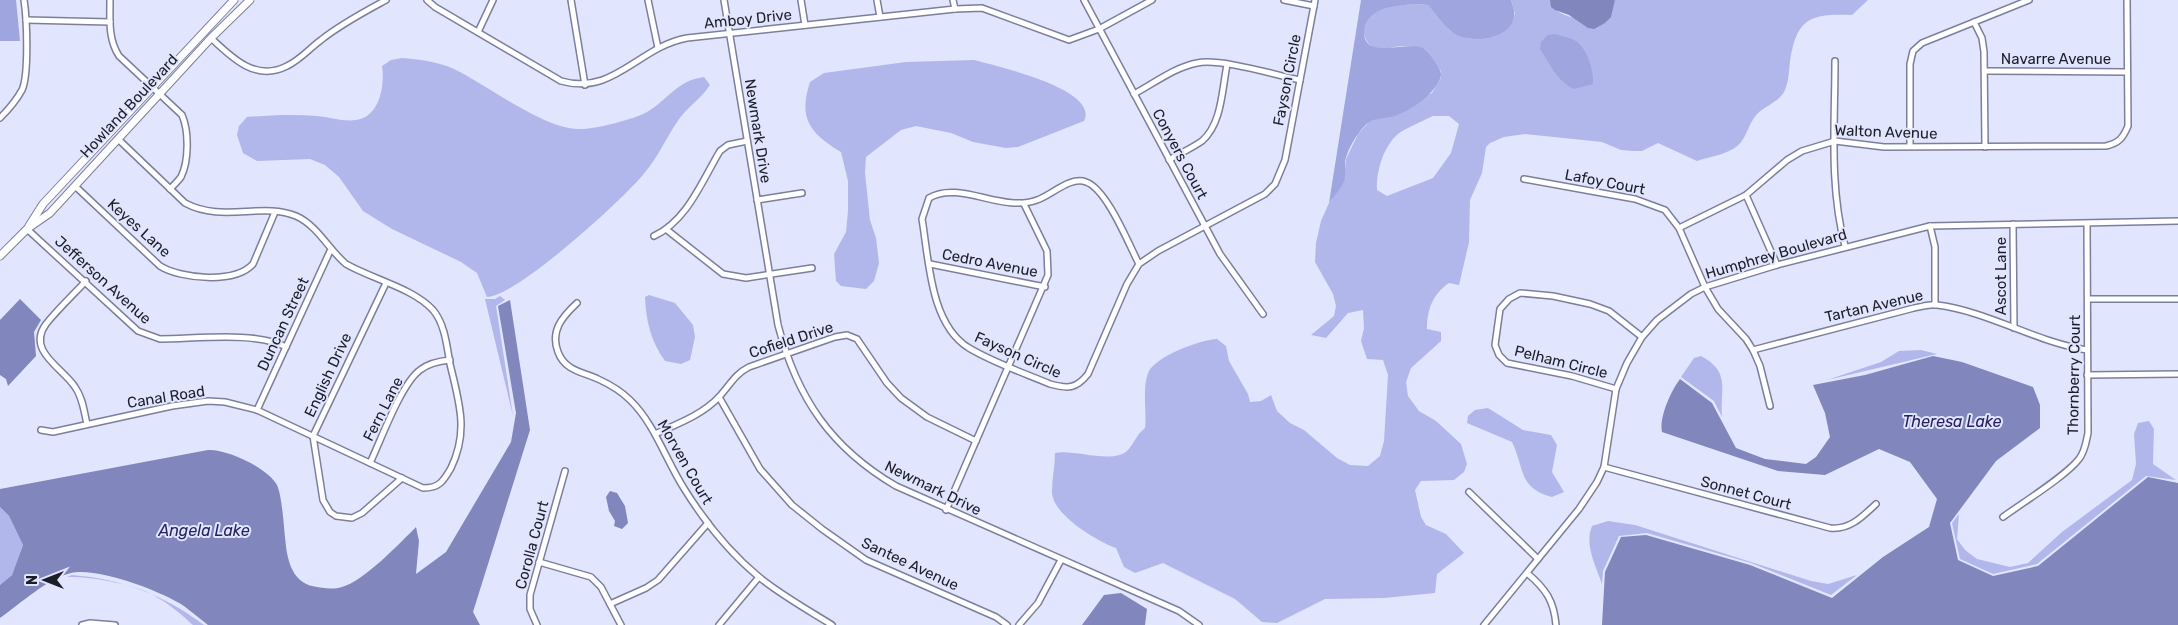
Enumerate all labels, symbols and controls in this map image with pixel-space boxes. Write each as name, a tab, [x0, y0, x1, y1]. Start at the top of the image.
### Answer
street label: Amboy Drive	[703, 5, 793, 33]
street label: Fayson Circle	[1269, 33, 1305, 127]
street label: Navarre Avenue	[2001, 50, 2111, 68]
street label: Howland Boulevard	[76, 51, 182, 161]
street label: Newmark Drive	[741, 78, 775, 184]
street label: Conyers Court	[1149, 106, 1211, 203]
street label: Walton Avenue	[1834, 121, 1938, 143]
street label: Lafoy Court	[1563, 165, 1647, 199]
street label: Keyes Lane	[104, 195, 174, 261]
street label: Humphrey Boulevard	[1703, 225, 1849, 283]
street label: Jefferson Avenue	[51, 232, 155, 328]
street label: Ascot Lane	[1992, 237, 2010, 315]
street label: Cedro Avenue	[941, 245, 1039, 281]
street label: Duncan Street	[253, 274, 313, 374]
street label: Tartan Avenue	[1823, 286, 1925, 326]
street label: Thornberry Court	[2064, 315, 2084, 435]
street label: Cofield Drive	[747, 318, 835, 362]
street label: Fayson Circle	[972, 328, 1064, 382]
street label: English Drive	[301, 330, 355, 420]
street label: Pelham Circle	[1512, 342, 1610, 382]
street label: Fern Lane	[359, 374, 407, 444]
street label: Canal Road	[126, 382, 206, 412]
water label: Theresa Lake	[1902, 412, 2002, 431]
street label: Morven Court	[654, 417, 717, 508]
street label: Newmark Drive	[882, 457, 984, 519]
street label: Sonnet Court	[1699, 472, 1793, 514]
street label: Corolla Court	[512, 498, 553, 591]
water label: Angela Lake	[157, 521, 250, 540]
street label: Santee Avenue	[859, 534, 961, 594]
north arrow	[20, 555, 70, 605]
text: N	[24, 575, 41, 585]

